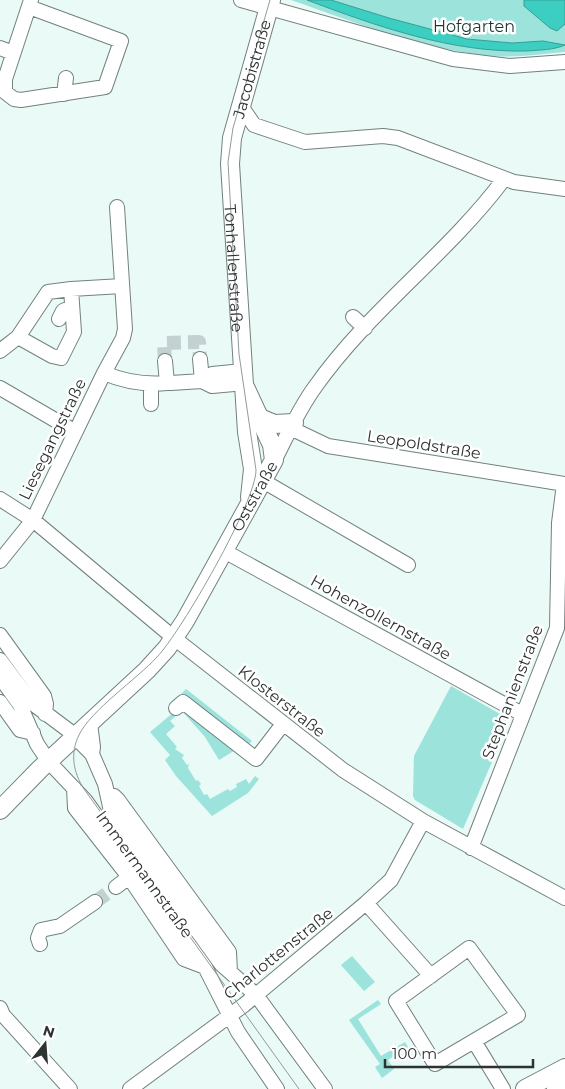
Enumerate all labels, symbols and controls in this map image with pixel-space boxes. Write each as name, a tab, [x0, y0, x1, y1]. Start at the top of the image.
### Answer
park label: Hofgarten	[433, 17, 515, 36]
street label: Jacobistraße	[229, 18, 275, 121]
street label: Tonhallenstraße	[220, 204, 247, 333]
street label: Liesegangstraße	[15, 375, 90, 503]
street label: Leopoldstraße	[366, 426, 482, 463]
street label: Oststraße	[227, 458, 282, 535]
street label: Hohenzollernstraße	[307, 571, 454, 664]
street label: Stephanienstraße	[478, 622, 547, 762]
street label: Klosterstraße	[234, 661, 329, 741]
street label: Immermannstraße	[92, 807, 197, 942]
street label: Charlottenstraße	[220, 904, 337, 1003]
north arrow	[20, 1019, 70, 1069]
text: N	[41, 1021, 57, 1042]
scale bar	[385, 1036, 532, 1068]
text: 100 m	[392, 1044, 437, 1063]

